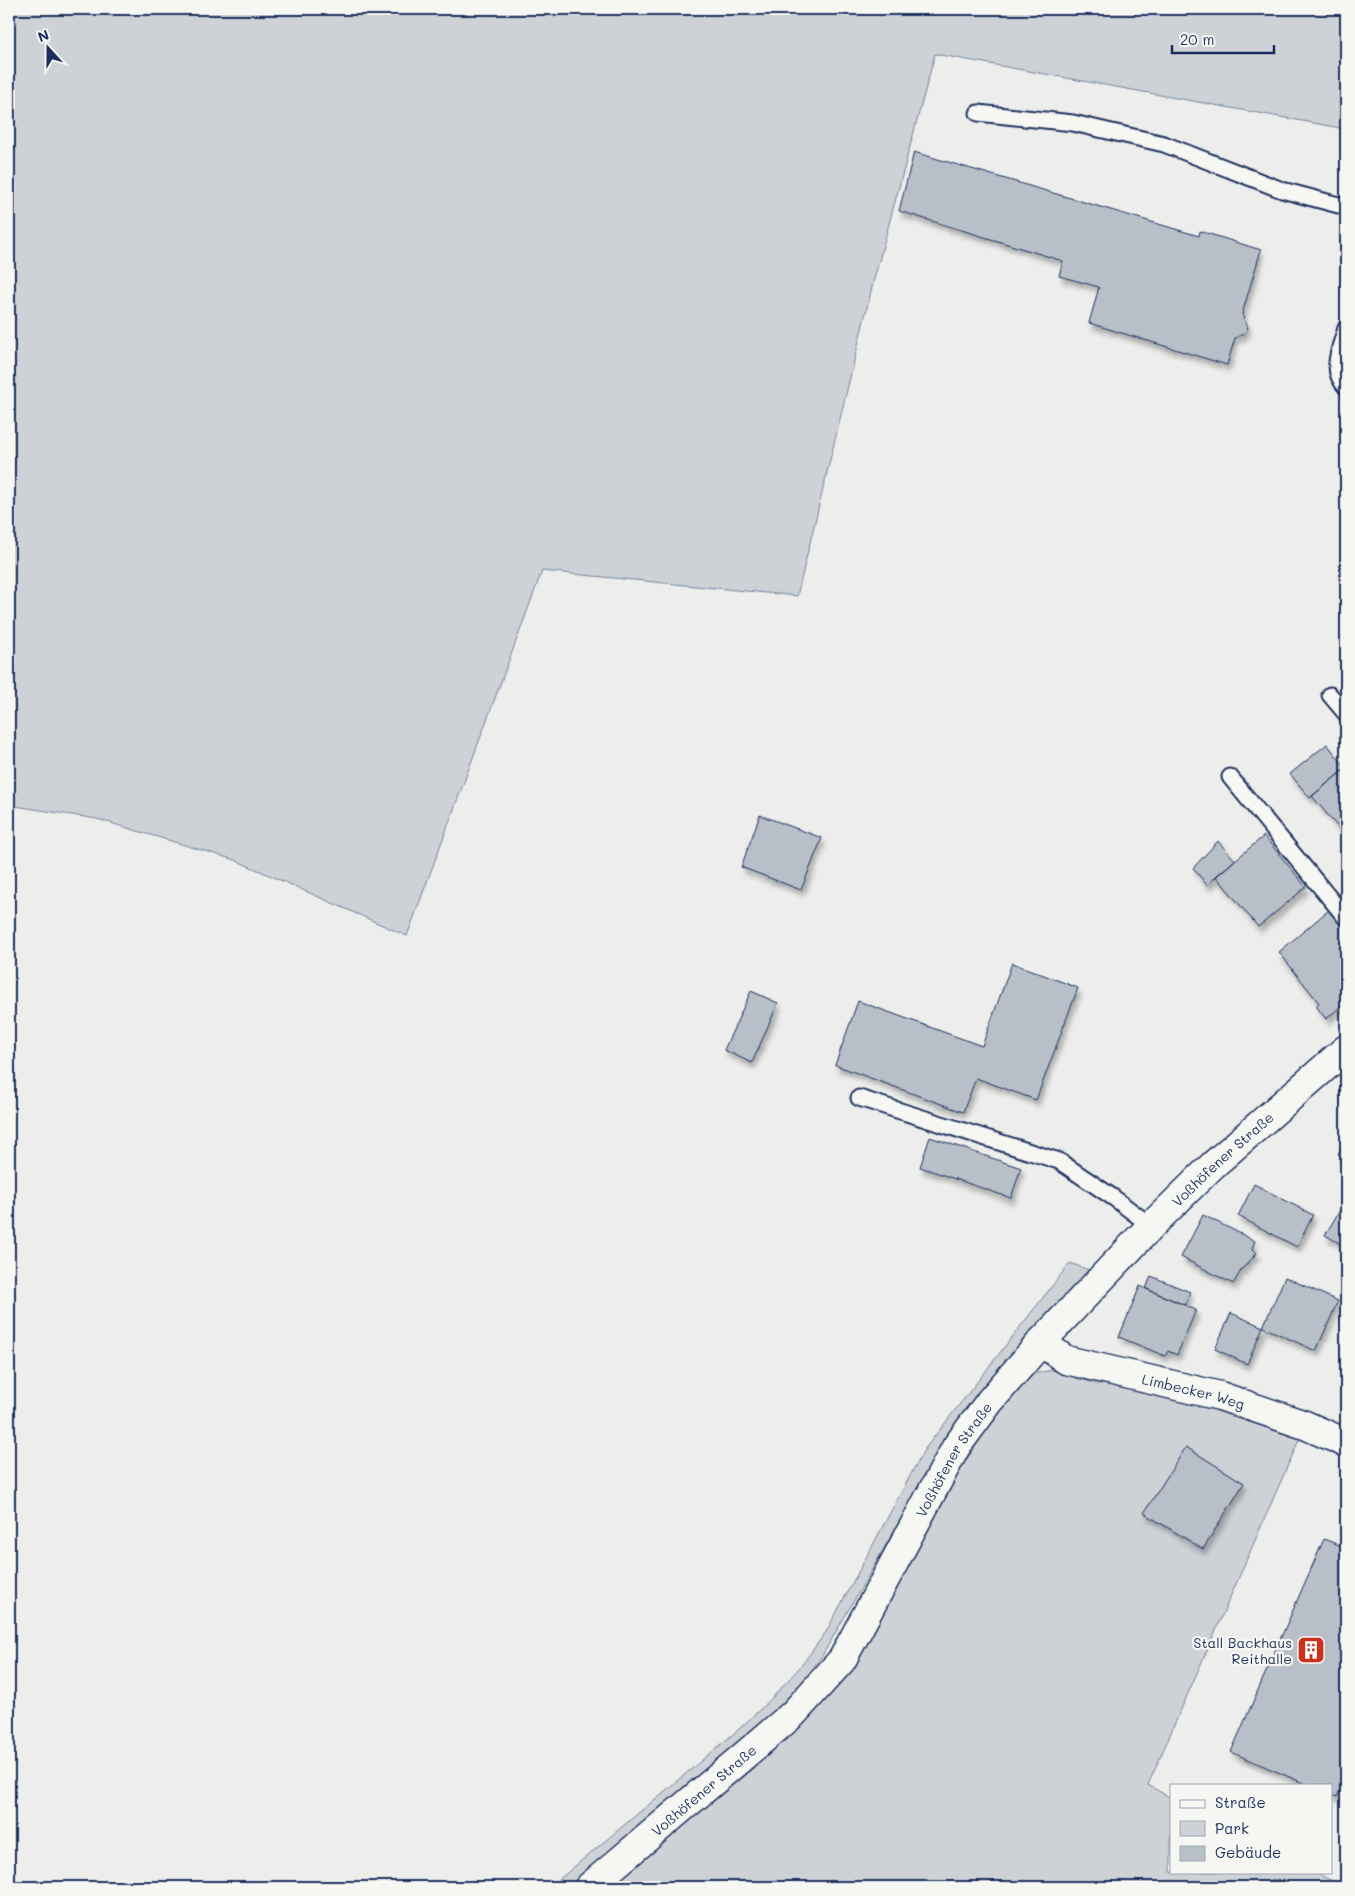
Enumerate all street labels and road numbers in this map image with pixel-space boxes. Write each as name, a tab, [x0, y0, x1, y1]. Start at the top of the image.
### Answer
street label: Voßhöfener Straße	[1167, 1107, 1277, 1210]
street label: Limbecker Weg	[1140, 1369, 1247, 1413]
street label: Voßhöfener Straße	[911, 1398, 996, 1520]
street label: Voßhöfener Straße	[647, 1740, 760, 1840]

